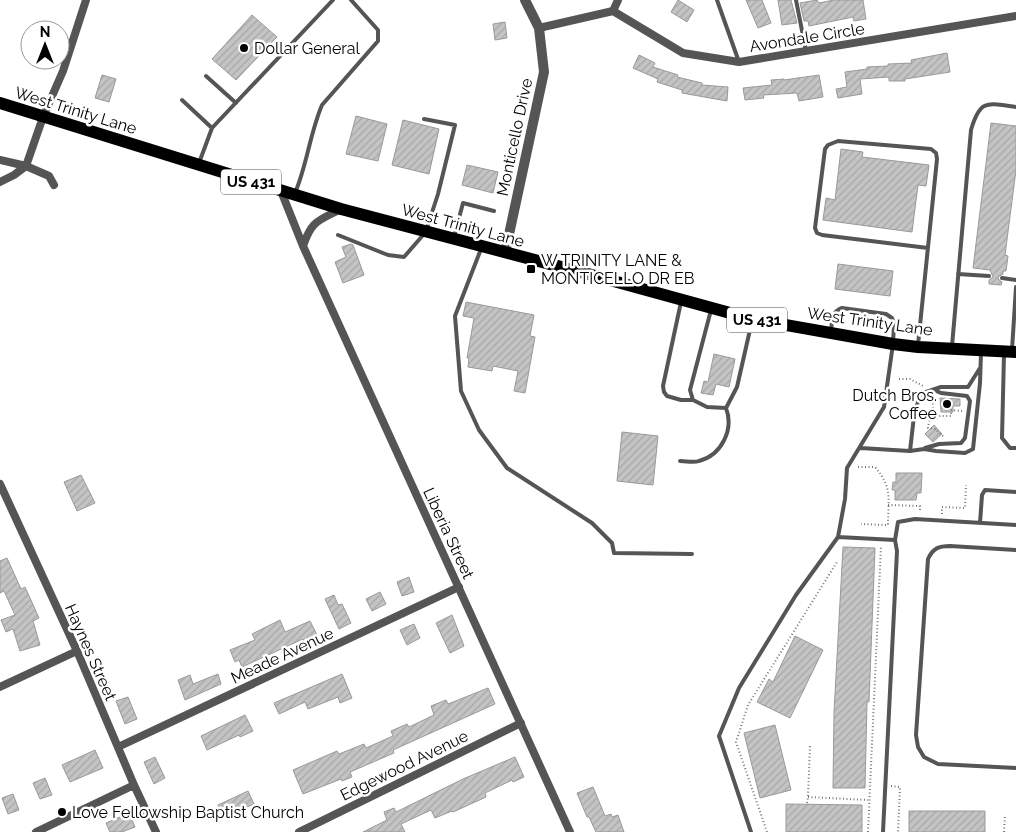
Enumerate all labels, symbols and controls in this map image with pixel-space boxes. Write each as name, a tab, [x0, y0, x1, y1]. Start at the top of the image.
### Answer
street label: Avondale Circle	[748, 19, 866, 56]
north arrow	[20, 20, 70, 70]
text: N	[40, 24, 50, 40]
place label: Dollar General	[254, 39, 361, 58]
marker: Dollar General	[238, 42, 250, 54]
street label: Monticello Drive	[493, 76, 536, 198]
street label: West Trinity Lane	[13, 83, 139, 138]
road number: US 431	[221, 170, 281, 194]
street label: West Trinity Lane	[399, 200, 526, 251]
place label: W TRINITY LANE & MONTICELLO DR EB	[541, 251, 695, 288]
marker: W TRINITY LANE & MONTICELLO DR EB	[525, 263, 537, 275]
street label: West Trinity Lane	[806, 303, 934, 340]
road number: US 431	[727, 308, 787, 332]
place label: Dutch Bros. Coffee	[852, 386, 937, 423]
marker: Dutch Bros. Coffee	[941, 398, 953, 410]
street label: Liberia Street	[419, 485, 478, 582]
street label: Haynes Street	[61, 601, 121, 704]
street label: Meade Avenue	[228, 623, 337, 688]
street label: Edgewood Avenue	[337, 726, 471, 805]
place label: Love Fellowship Baptist Church	[72, 803, 304, 822]
marker: Love Fellowship Baptist Church	[56, 806, 68, 818]

